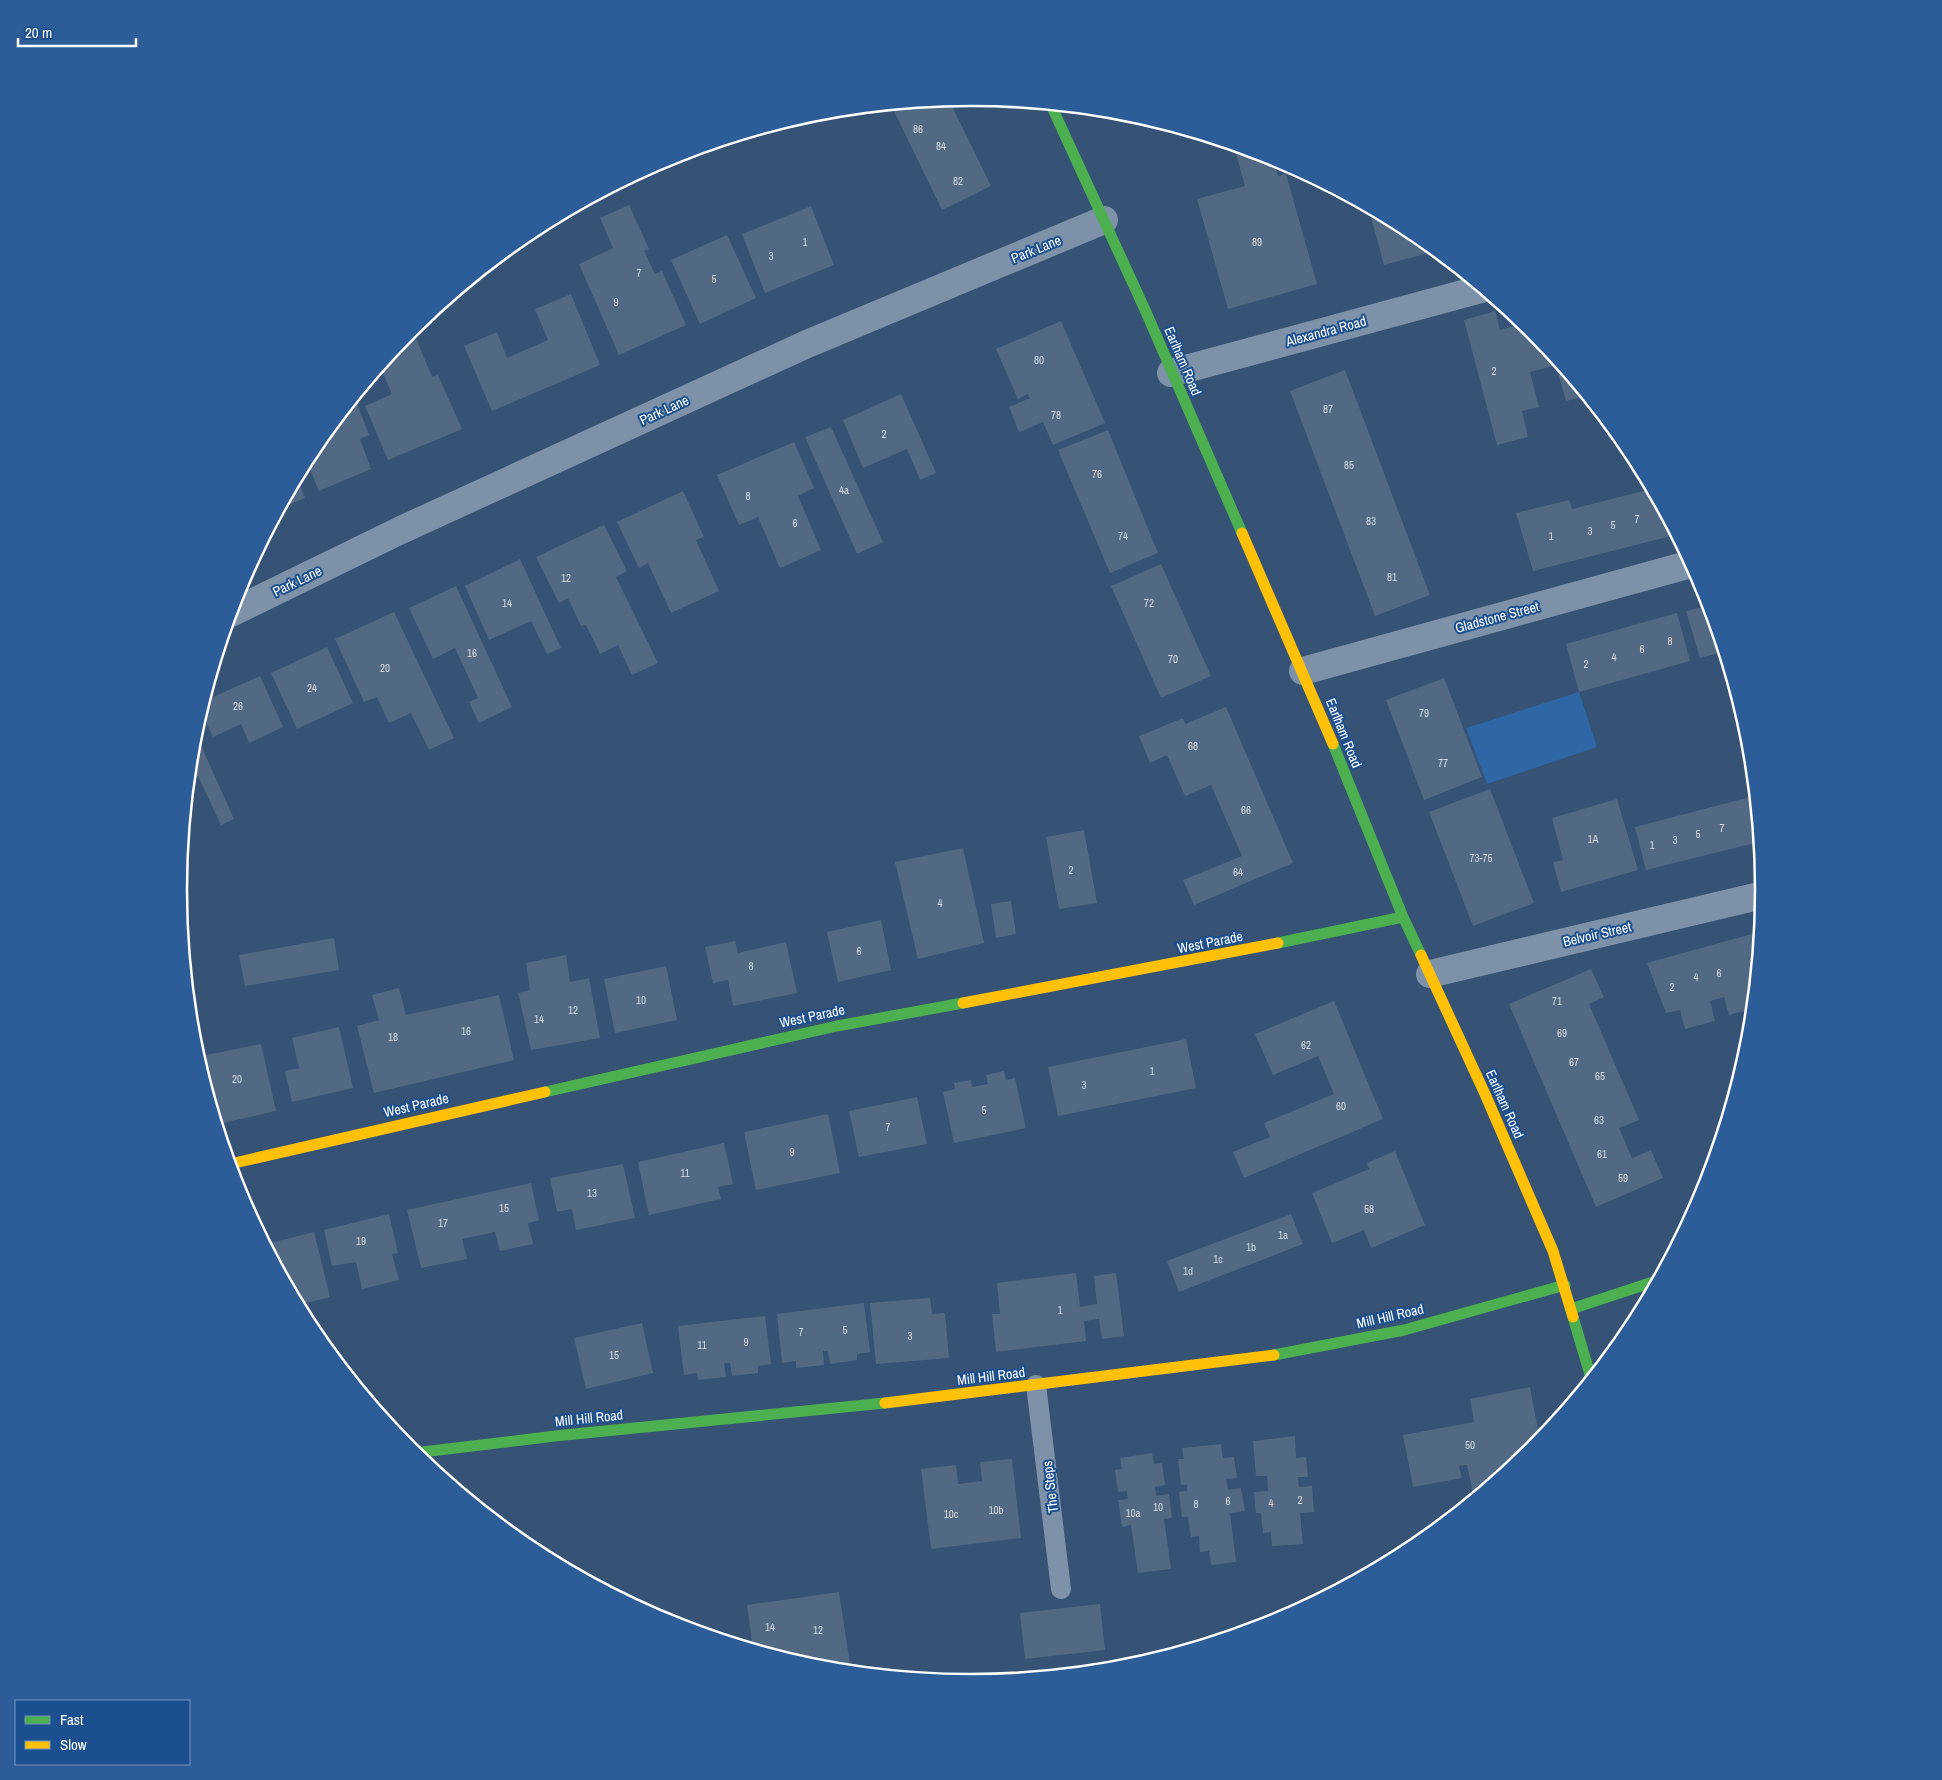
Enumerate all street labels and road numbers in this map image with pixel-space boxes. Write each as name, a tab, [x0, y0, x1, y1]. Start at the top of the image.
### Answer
street label: Park Lane	[1008, 231, 1064, 267]
street label: Alexandra Road	[1283, 312, 1368, 351]
street label: Earlham Road	[1160, 324, 1206, 398]
street label: Park Lane	[636, 391, 692, 429]
street label: Park Lane	[270, 561, 324, 601]
street label: Gladstone Street	[1453, 597, 1541, 637]
street label: Earlham Road	[1322, 696, 1366, 770]
street label: Belvoir Street	[1561, 917, 1633, 951]
street label: West Parade	[1176, 927, 1244, 957]
street label: West Parade	[778, 1000, 846, 1032]
street label: Earlham Road	[1482, 1067, 1528, 1141]
street label: West Parade	[382, 1089, 450, 1121]
street label: Mill Hill Road	[1355, 1300, 1425, 1332]
street label: Mill Hill Road	[956, 1363, 1026, 1389]
street label: Mill Hill Road	[554, 1405, 624, 1431]
street label: The Steps	[1038, 1460, 1062, 1514]

